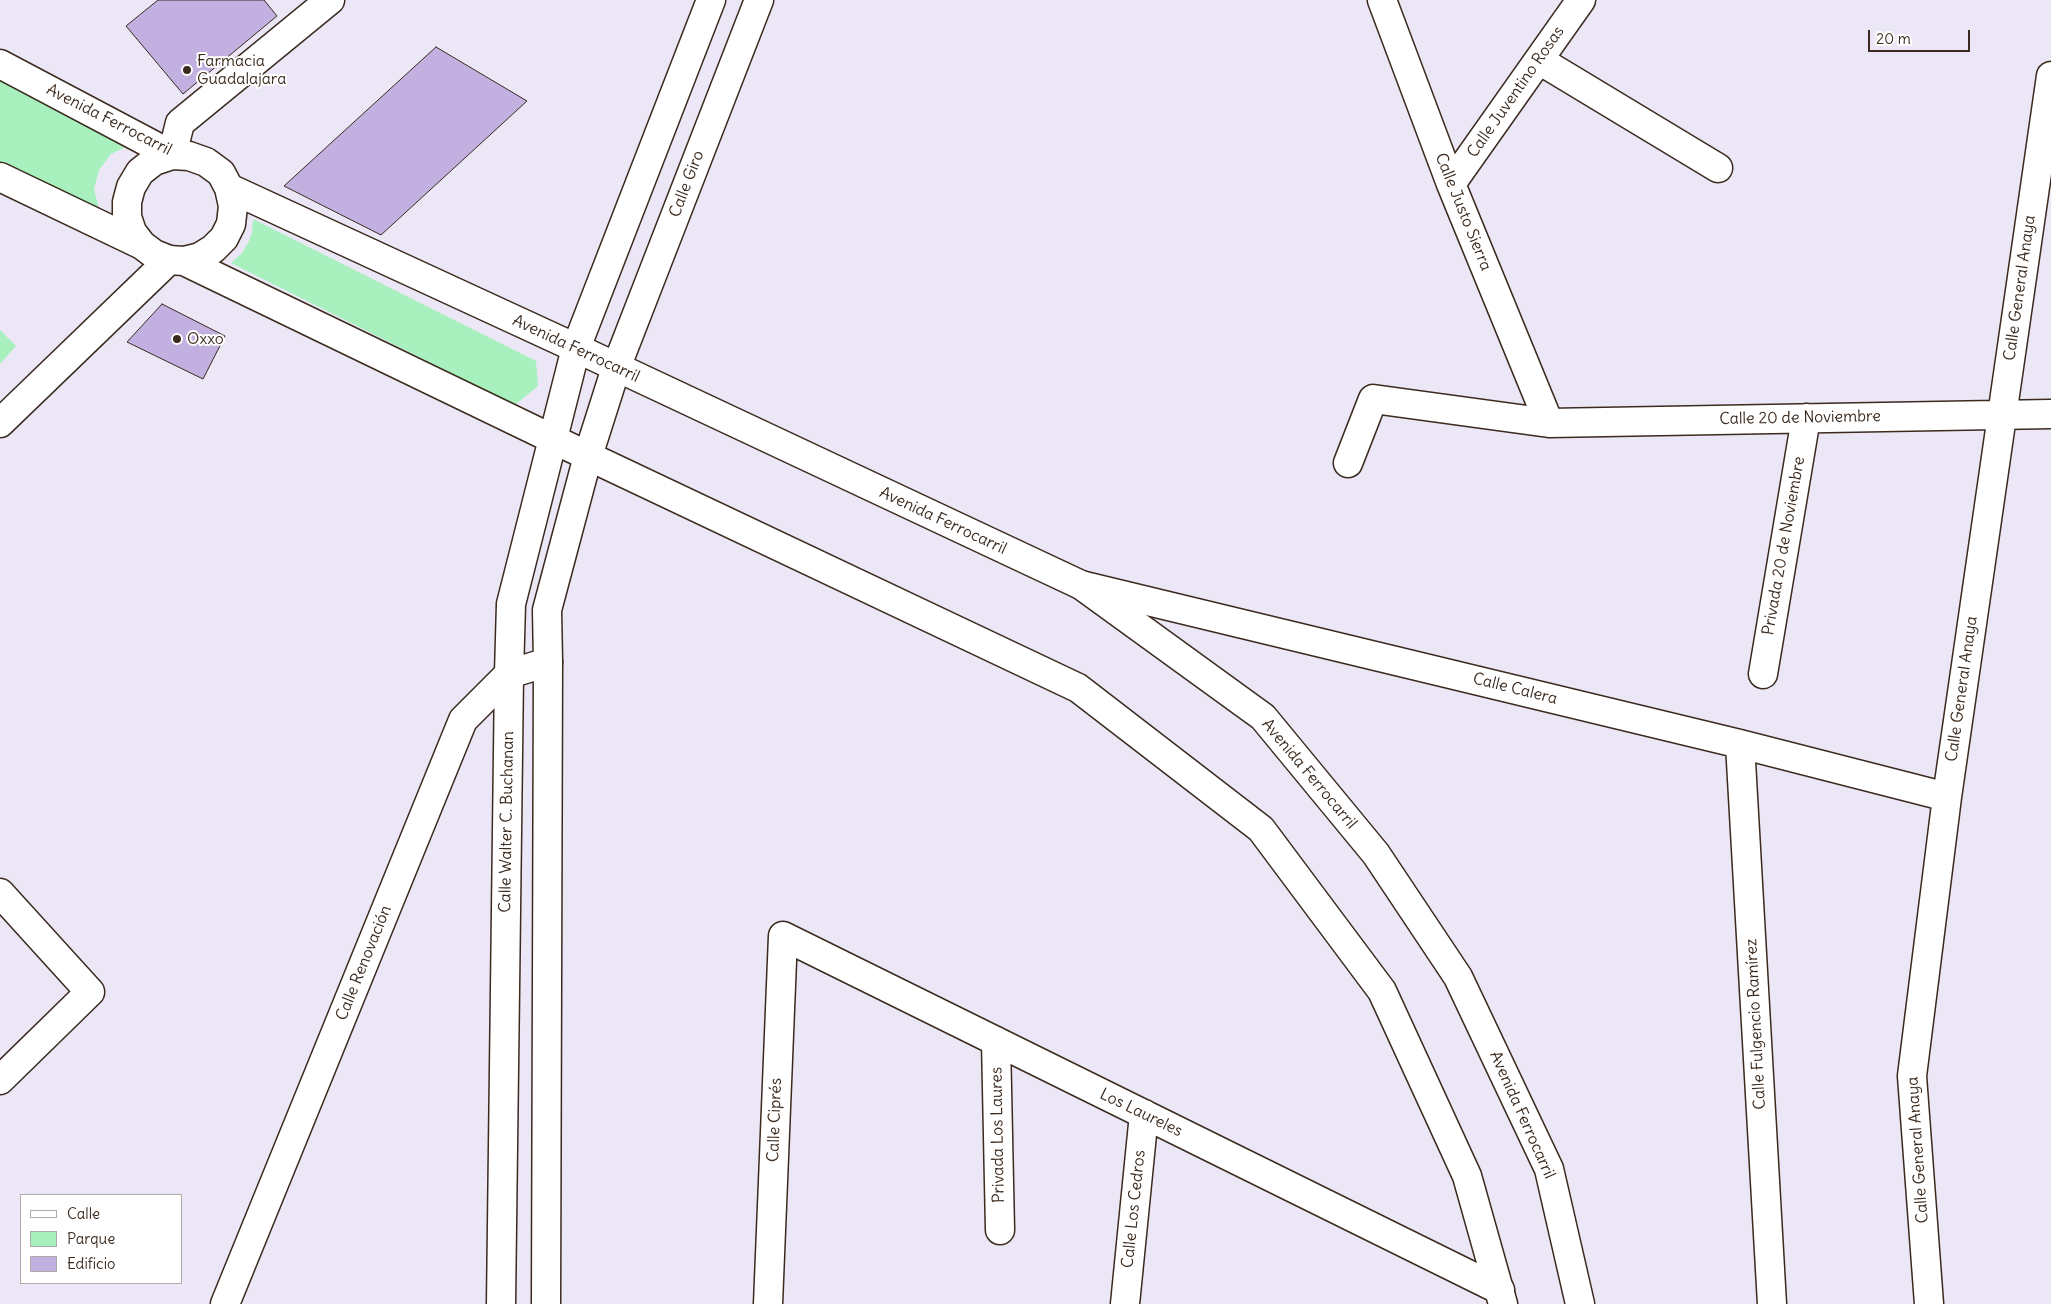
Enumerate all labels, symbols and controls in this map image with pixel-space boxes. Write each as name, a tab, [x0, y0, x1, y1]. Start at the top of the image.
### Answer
scale bar	[1871, 20, 1974, 52]
street label: Calle Juventino Rosas	[1463, 23, 1569, 161]
text: 20 m	[1876, 29, 1911, 48]
place label: Farmacia Guadalajara	[197, 51, 286, 89]
marker: Farmacia Guadalajara	[181, 64, 193, 76]
street label: Avenida Ferrocarril	[43, 80, 175, 160]
street label: Calle Giro	[666, 148, 708, 220]
street label: Calle Justo Sierra	[1431, 150, 1495, 274]
street label: Calle General Anaya	[2000, 214, 2040, 362]
street label: Avenida Ferrocarril	[509, 311, 643, 387]
place label: Oxxo	[187, 329, 224, 349]
marker: Oxxo	[171, 333, 183, 345]
street label: Calle 20 de Noviembre	[1719, 407, 1881, 429]
street label: Privada 20 de Noviembre	[1759, 455, 1809, 637]
street label: Avenida Ferrocarril	[876, 483, 1010, 559]
street label: Calle General Anaya	[1942, 615, 1982, 763]
street label: Calle Calera	[1471, 669, 1559, 709]
street label: Avenida Ferrocarril	[1257, 715, 1361, 833]
street label: Calle Walter C. Buchanan	[496, 731, 518, 913]
street label: Calle Renovación	[332, 903, 396, 1023]
street label: Calle Fulgencio Ramírez	[1742, 938, 1770, 1110]
street label: Avenida Ferrocarril	[1485, 1048, 1559, 1182]
street label: Privada Los Laures	[987, 1067, 1009, 1203]
street label: Calle General Anaya	[1903, 1076, 1933, 1224]
street label: Calle Ciprés	[764, 1078, 786, 1162]
street label: Los Laureles	[1096, 1085, 1186, 1141]
street label: Calle Los Cedros	[1118, 1149, 1150, 1269]
legend	[20, 1194, 182, 1284]
text: Calle	[67, 1204, 100, 1223]
text: Parque	[67, 1229, 115, 1248]
text: Edificio	[67, 1254, 115, 1273]

